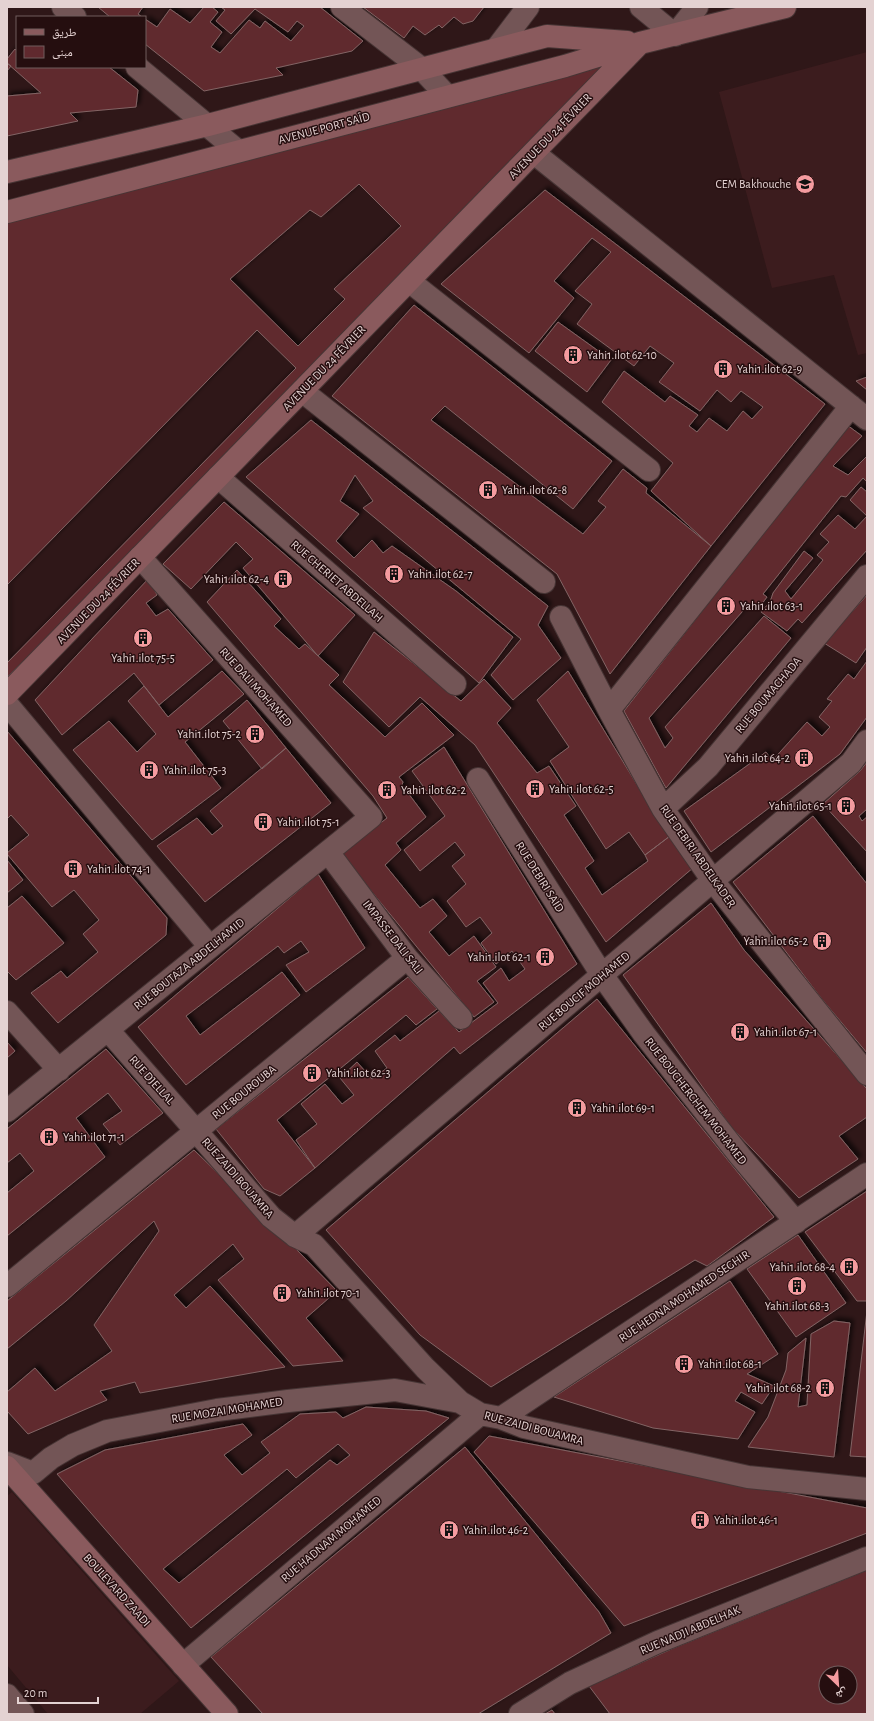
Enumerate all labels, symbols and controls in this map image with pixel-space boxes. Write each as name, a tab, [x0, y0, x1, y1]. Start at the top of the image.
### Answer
legend	[16, 16, 146, 68]
text: طريق	[52, 26, 77, 39]
text: مبنى	[52, 46, 73, 59]
street label: AVENUE DU 24 FÉVRIER	[506, 90, 594, 181]
street label: AVENUE PORT SAÏD	[277, 109, 371, 146]
school or university icon: CEM Bakhouche	[794, 173, 816, 195]
place label: CEM Bakhouche	[715, 178, 791, 190]
street label: AVENUE DU 24 FÉVRIER	[280, 322, 368, 413]
building icon: Yahi1.ilot 62-10	[562, 344, 584, 366]
place label: Yahi1.ilot 62-10	[587, 349, 657, 361]
building icon: Yahi1.ilot 62-9	[712, 358, 734, 380]
place label: Yahi1.ilot 62-9	[737, 363, 802, 375]
building icon: Yahi1.ilot 62-8	[477, 479, 499, 501]
place label: Yahi1.ilot 62-8	[502, 484, 567, 496]
street label: RUE CHERIET ABDELLAH	[289, 538, 385, 624]
street label: AVENUE DU 24 FÉVRIER	[54, 555, 142, 646]
building icon: Yahi1.ilot 62-7	[383, 563, 405, 585]
building icon: Yahi1.ilot 62-4	[272, 568, 294, 590]
place label: Yahi1.ilot 62-7	[408, 568, 473, 580]
place label: Yahi1.ilot 62-4	[204, 573, 269, 585]
building icon: Yahi1.ilot 63-1	[715, 595, 737, 617]
place label: Yahi1.ilot 63-1	[740, 600, 803, 612]
building icon: Yahi1.ilot 75-5	[132, 627, 154, 649]
street label: RUE DALI MOHAMED	[218, 645, 295, 729]
place label: Yahi1.ilot 75-5	[111, 652, 175, 664]
street label: RUE BOUMACHADA	[733, 655, 803, 735]
building icon: Yahi1.ilot 75-2	[244, 723, 266, 745]
place label: Yahi1.ilot 75-2	[177, 728, 242, 740]
building icon: Yahi1.ilot 64-2	[793, 747, 815, 769]
place label: Yahi1.ilot 64-2	[725, 752, 791, 764]
building icon: Yahi1.ilot 75-3	[138, 759, 160, 781]
place label: Yahi1.ilot 75-3	[163, 764, 226, 776]
building icon: Yahi1.ilot 62-5	[524, 778, 546, 800]
building icon: Yahi1.ilot 62-2	[376, 779, 398, 801]
place label: Yahi1.ilot 62-5	[549, 783, 614, 795]
place label: Yahi1.ilot 62-2	[401, 784, 466, 796]
building icon: Yahi1.ilot 65-1	[835, 795, 857, 817]
place label: Yahi1.ilot 65-1	[769, 800, 832, 812]
street label: RUE DEBIRI ABDELKADER	[658, 802, 738, 910]
building icon: Yahi1.ilot 75-1	[252, 811, 274, 833]
place label: Yahi1.ilot 75-1	[277, 816, 340, 828]
street label: RUE DEBIRI SAÏD	[514, 839, 567, 914]
building icon: Yahi1.ilot 74-1	[62, 858, 84, 880]
place label: Yahi1.ilot 74-1	[87, 863, 150, 875]
street label: IMPASSE DALI SALI	[361, 898, 425, 976]
street label: RUE BOUTAZA ABDELHAMID	[132, 916, 247, 1012]
building icon: Yahi1.ilot 65-2	[811, 930, 833, 952]
place label: Yahi1.ilot 65-2	[743, 935, 809, 947]
building icon: Yahi1.ilot 62-1	[534, 946, 556, 968]
street label: RUE BOUCIF MOHAMED	[536, 949, 632, 1033]
place label: Yahi1.ilot 62-1	[467, 951, 531, 963]
building icon: Yahi1.ilot 67-1	[729, 1021, 751, 1043]
place label: Yahi1.ilot 67-1	[754, 1026, 817, 1038]
street label: RUE BOUCHERCHEM MOHAMED	[643, 1035, 749, 1167]
street label: RUE DJELLAL	[127, 1053, 177, 1107]
building icon: Yahi1.ilot 62-3	[301, 1062, 323, 1084]
street label: RUE BOUROUBA	[210, 1063, 278, 1121]
place label: Yahi1.ilot 62-3	[326, 1067, 390, 1079]
building icon: Yahi1.ilot 69-1	[566, 1097, 588, 1119]
place label: Yahi1.ilot 69-1	[591, 1102, 655, 1114]
building icon: Yahi1.ilot 71-1	[38, 1126, 60, 1148]
place label: Yahi1.ilot 71-1	[63, 1131, 125, 1143]
street label: RUE ZAIDI BOUAMRA	[200, 1135, 276, 1221]
street label: RUE HEDNA MOHAMED SEGHIR	[617, 1248, 752, 1344]
building icon: Yahi1.ilot 68-4	[838, 1256, 860, 1278]
place label: Yahi1.ilot 68-4	[770, 1261, 835, 1273]
building icon: Yahi1.ilot 68-3	[786, 1275, 808, 1297]
building icon: Yahi1.ilot 70-1	[271, 1282, 293, 1304]
place label: Yahi1.ilot 70-1	[296, 1287, 360, 1299]
place label: Yahi1.ilot 68-3	[765, 1300, 829, 1312]
building icon: Yahi1.ilot 68-1	[673, 1353, 695, 1375]
place label: Yahi1.ilot 68-1	[698, 1358, 762, 1370]
building icon: Yahi1.ilot 68-2	[814, 1377, 836, 1399]
place label: Yahi1.ilot 68-2	[746, 1382, 812, 1394]
street label: RUE MOZAI MOHAMED	[171, 1395, 284, 1425]
street label: RUE ZAIDI BOUAMRA	[483, 1409, 585, 1447]
street label: RUE HADNAM MOHAMED	[279, 1494, 383, 1584]
building icon: Yahi1.ilot 46-1	[689, 1509, 711, 1531]
place label: Yahi1.ilot 46-1	[714, 1514, 778, 1526]
building icon: Yahi1.ilot 46-2	[438, 1519, 460, 1541]
place label: Yahi1.ilot 46-2	[463, 1524, 529, 1536]
street label: BOULEVARD ZAADI	[81, 1551, 153, 1629]
street label: RUE NADJI ABDELHAK	[638, 1603, 742, 1656]
north arrow	[818, 1665, 858, 1705]
scale bar	[18, 1679, 98, 1705]
text: ش	[833, 1684, 850, 1701]
text: 20 m	[24, 1687, 47, 1699]

